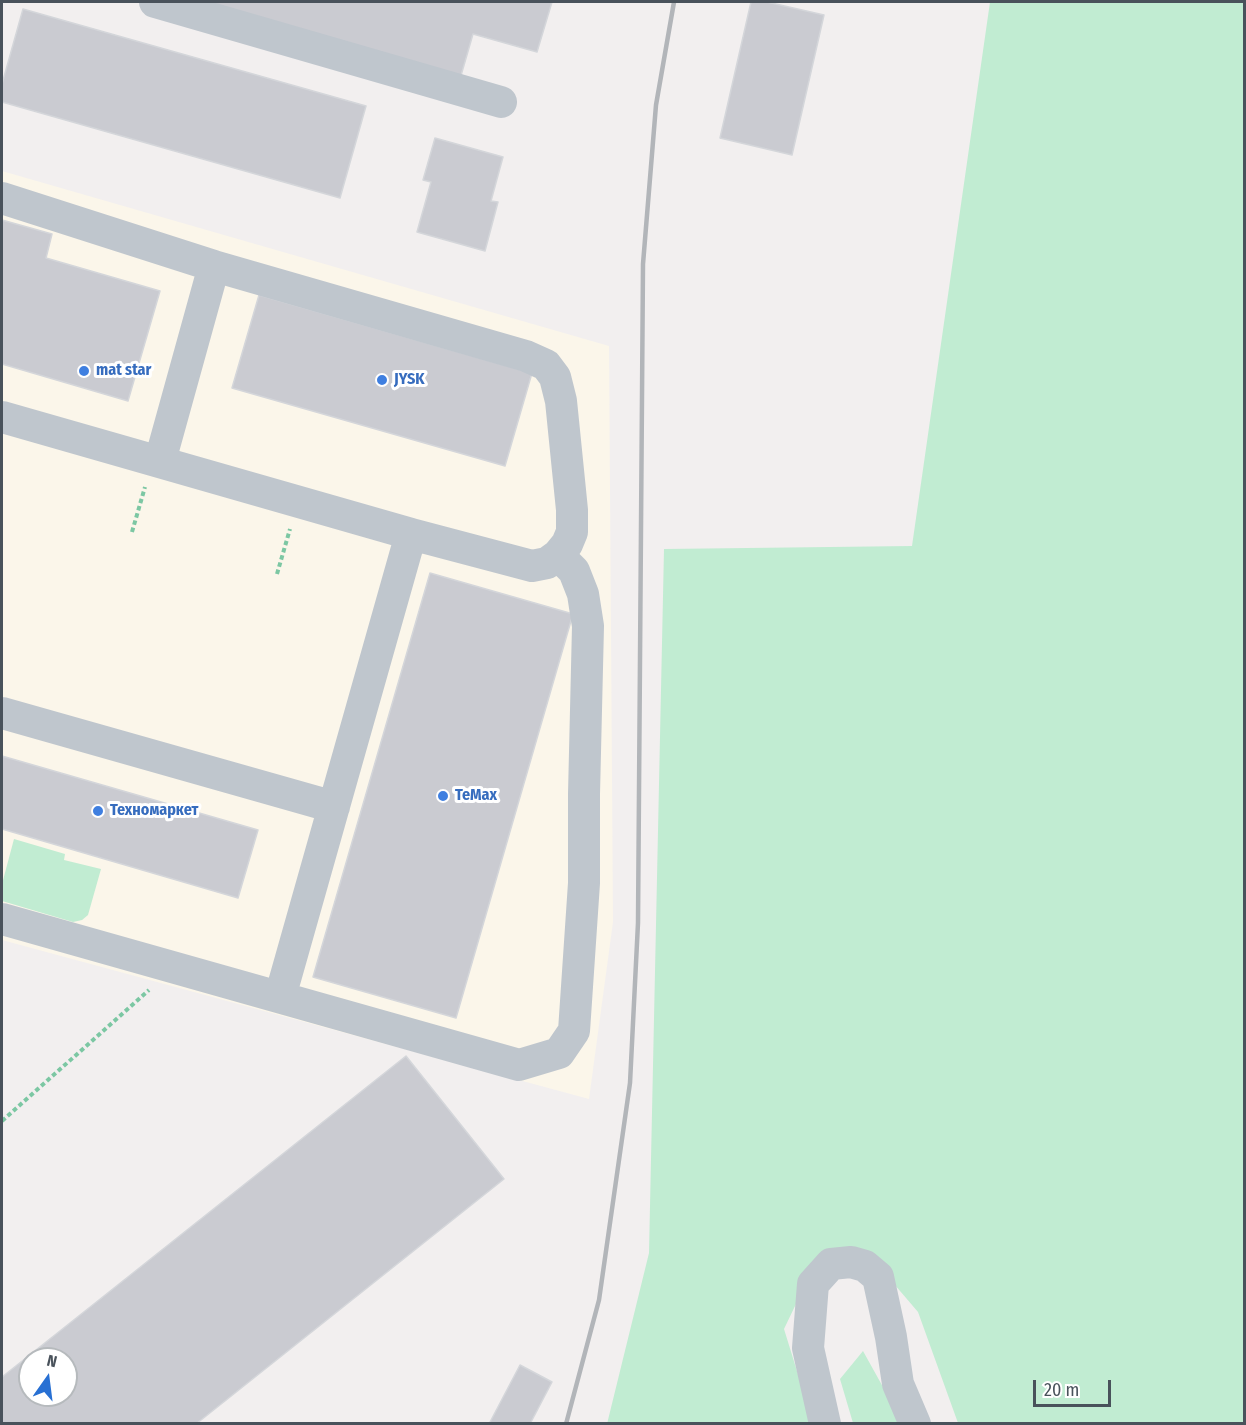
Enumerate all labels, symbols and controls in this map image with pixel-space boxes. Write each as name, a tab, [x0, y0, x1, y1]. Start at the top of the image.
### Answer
place label: mat star	[96, 361, 151, 381]
marker: mat star	[77, 364, 91, 378]
place label: JYSK	[394, 370, 425, 390]
marker: JYSK	[375, 373, 389, 387]
place label: ТеМах	[455, 786, 497, 806]
marker: ТеМах	[436, 789, 450, 803]
place label: Техномаркет	[110, 801, 198, 821]
marker: Техномаркет	[91, 804, 105, 818]
north arrow	[18, 1347, 78, 1407]
text: N	[45, 1351, 59, 1371]
scale bar	[1036, 1368, 1114, 1406]
text: 20 m	[1044, 1379, 1079, 1401]

